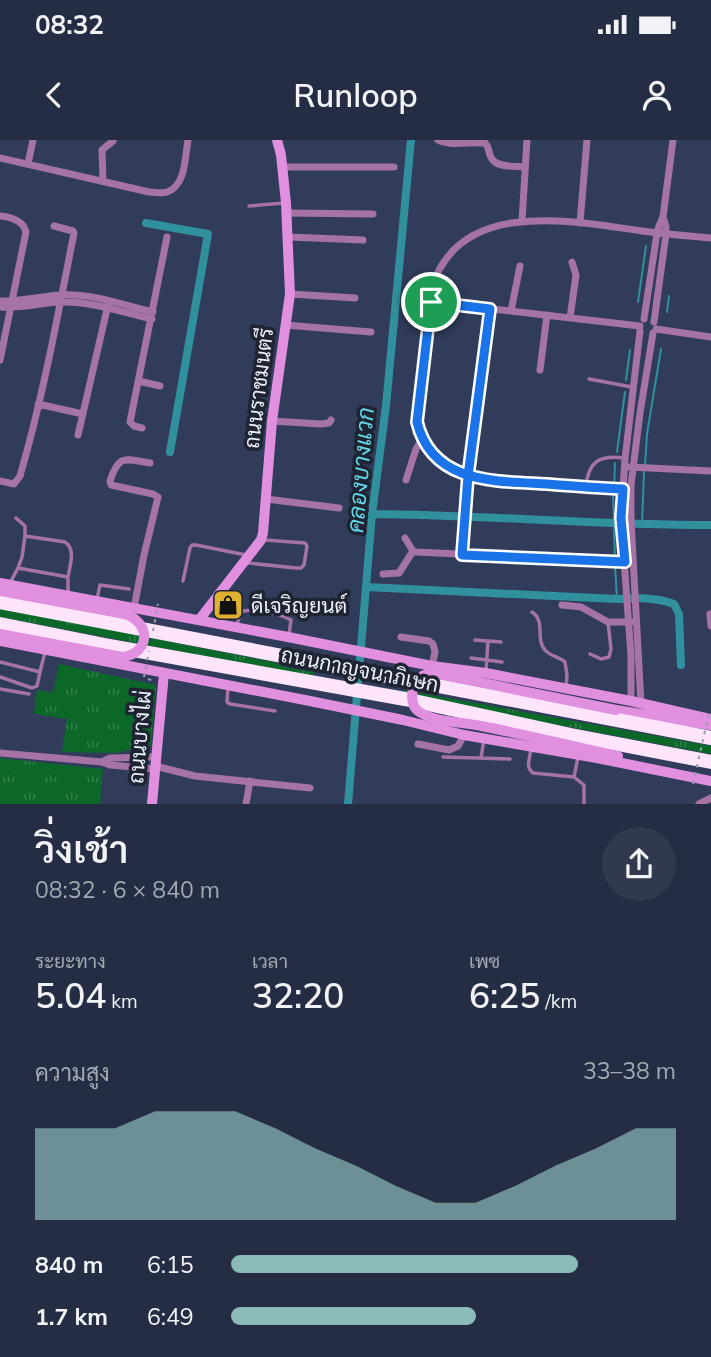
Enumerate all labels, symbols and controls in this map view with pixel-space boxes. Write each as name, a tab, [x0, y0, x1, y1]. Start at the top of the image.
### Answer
text: 08:32	[35, 8, 104, 41]
text: Runloop	[293, 75, 418, 115]
icon: back	[35, 76, 73, 114]
icon: person	[638, 76, 676, 114]
pin	[401, 272, 461, 332]
icon: arrive	[412, 283, 450, 321]
street label: ถนนราชมนตรี	[238, 326, 278, 450]
water label: คลองบางแวก	[340, 406, 380, 534]
shop icon: ดีเจริญยนต์	[211, 588, 245, 622]
place label: ดีเจริญยนต์	[251, 592, 347, 618]
street label: ถนนกาญจนาภิเษก	[279, 641, 441, 697]
street label: ถนนบางไผ่	[122, 689, 156, 785]
text: วิ่งเช้า	[35, 825, 128, 873]
button: share	[602, 827, 676, 901]
text: 08:32 · 6 × 840 m	[35, 875, 220, 904]
text: ระยะทาง	[35, 949, 106, 973]
text: เวลา	[252, 949, 288, 973]
text: เพซ	[469, 949, 500, 973]
text: 5.04	[35, 973, 106, 1017]
text: 32:20	[252, 973, 344, 1017]
text: 6:25	[469, 973, 540, 1017]
text: km	[106, 989, 138, 1013]
text: /km	[540, 989, 577, 1013]
text: 33–38 m	[583, 1056, 676, 1085]
text: ความสูง	[35, 1058, 110, 1087]
text: 840 m	[35, 1250, 103, 1279]
text: 6:15	[147, 1250, 194, 1279]
text: 1.7 km	[35, 1302, 108, 1331]
text: 6:49	[147, 1302, 194, 1331]

